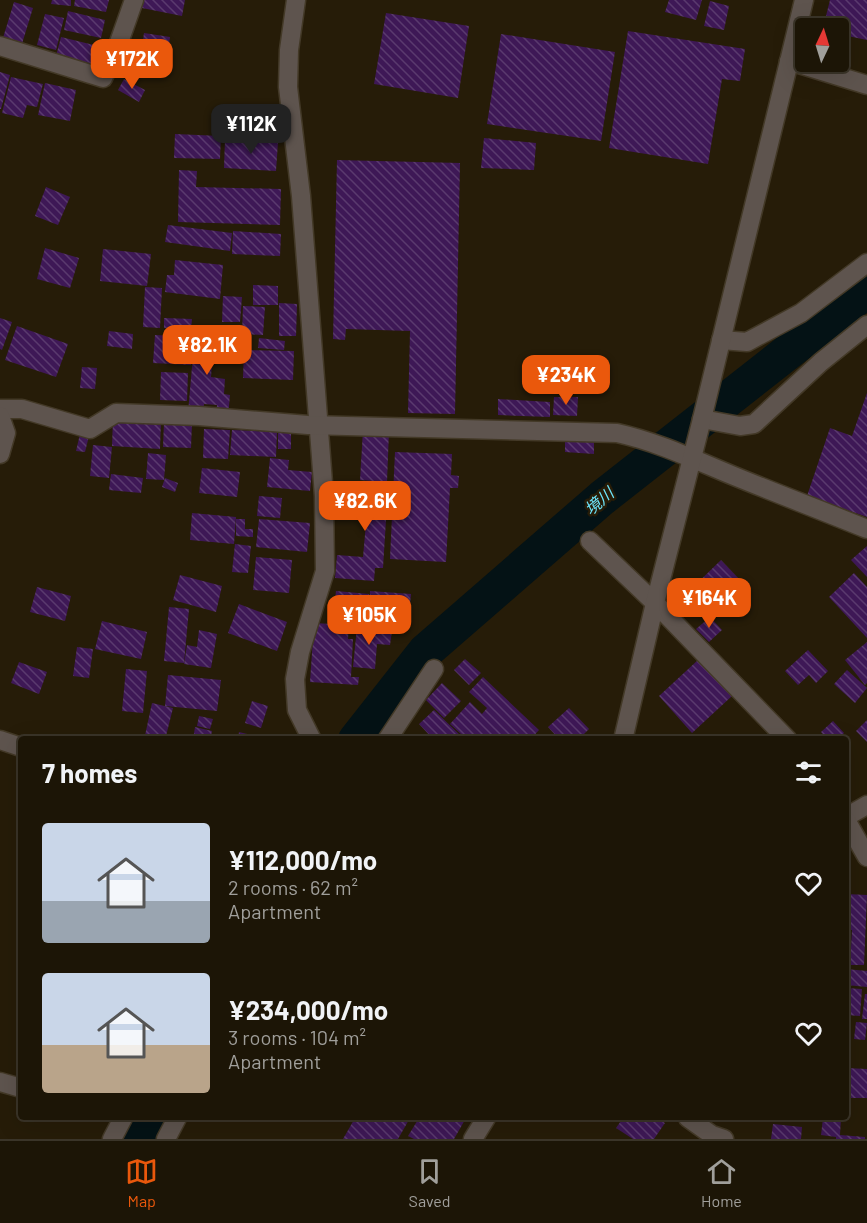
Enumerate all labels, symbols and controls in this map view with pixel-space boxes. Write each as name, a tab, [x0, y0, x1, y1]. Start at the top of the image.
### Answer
north arrow	[795, 18, 849, 72]
map controls	[795, 18, 849, 72]
pin: ¥172K	[90, 39, 174, 90]
text: ¥172K	[105, 46, 159, 70]
pin: ¥112K	[209, 104, 293, 155]
text: ¥112K	[225, 111, 277, 135]
pin: ¥82.1K	[158, 325, 256, 376]
text: ¥82.1K	[177, 332, 237, 356]
pin: ¥234K	[524, 355, 608, 406]
text: ¥234K	[536, 362, 596, 386]
pin: ¥82.6K	[316, 481, 414, 532]
water label: 境川	[580, 482, 619, 518]
text: ¥82.6K	[333, 488, 397, 512]
pin: ¥164K	[667, 578, 751, 629]
text: ¥164K	[681, 585, 737, 609]
pin: ¥105K	[327, 595, 411, 646]
text: ¥105K	[341, 602, 397, 626]
icon: filters	[792, 756, 825, 789]
text: 7 homes	[42, 757, 137, 788]
text: ¥112,000/mo	[228, 844, 377, 875]
icon: home	[90, 847, 162, 919]
icon: heart	[792, 867, 825, 900]
text: 2 rooms · 62 m²	[228, 875, 358, 899]
text: Apartment	[228, 899, 321, 923]
text: ¥234,000/mo	[228, 994, 388, 1025]
icon: home	[90, 997, 162, 1069]
icon: heart	[792, 1017, 825, 1050]
text: 3 rooms · 104 m²	[228, 1025, 366, 1049]
text: Apartment	[228, 1049, 321, 1073]
tab: Map	[125, 1155, 158, 1210]
tab: Saved	[409, 1155, 451, 1210]
tab: Home	[701, 1155, 742, 1210]

